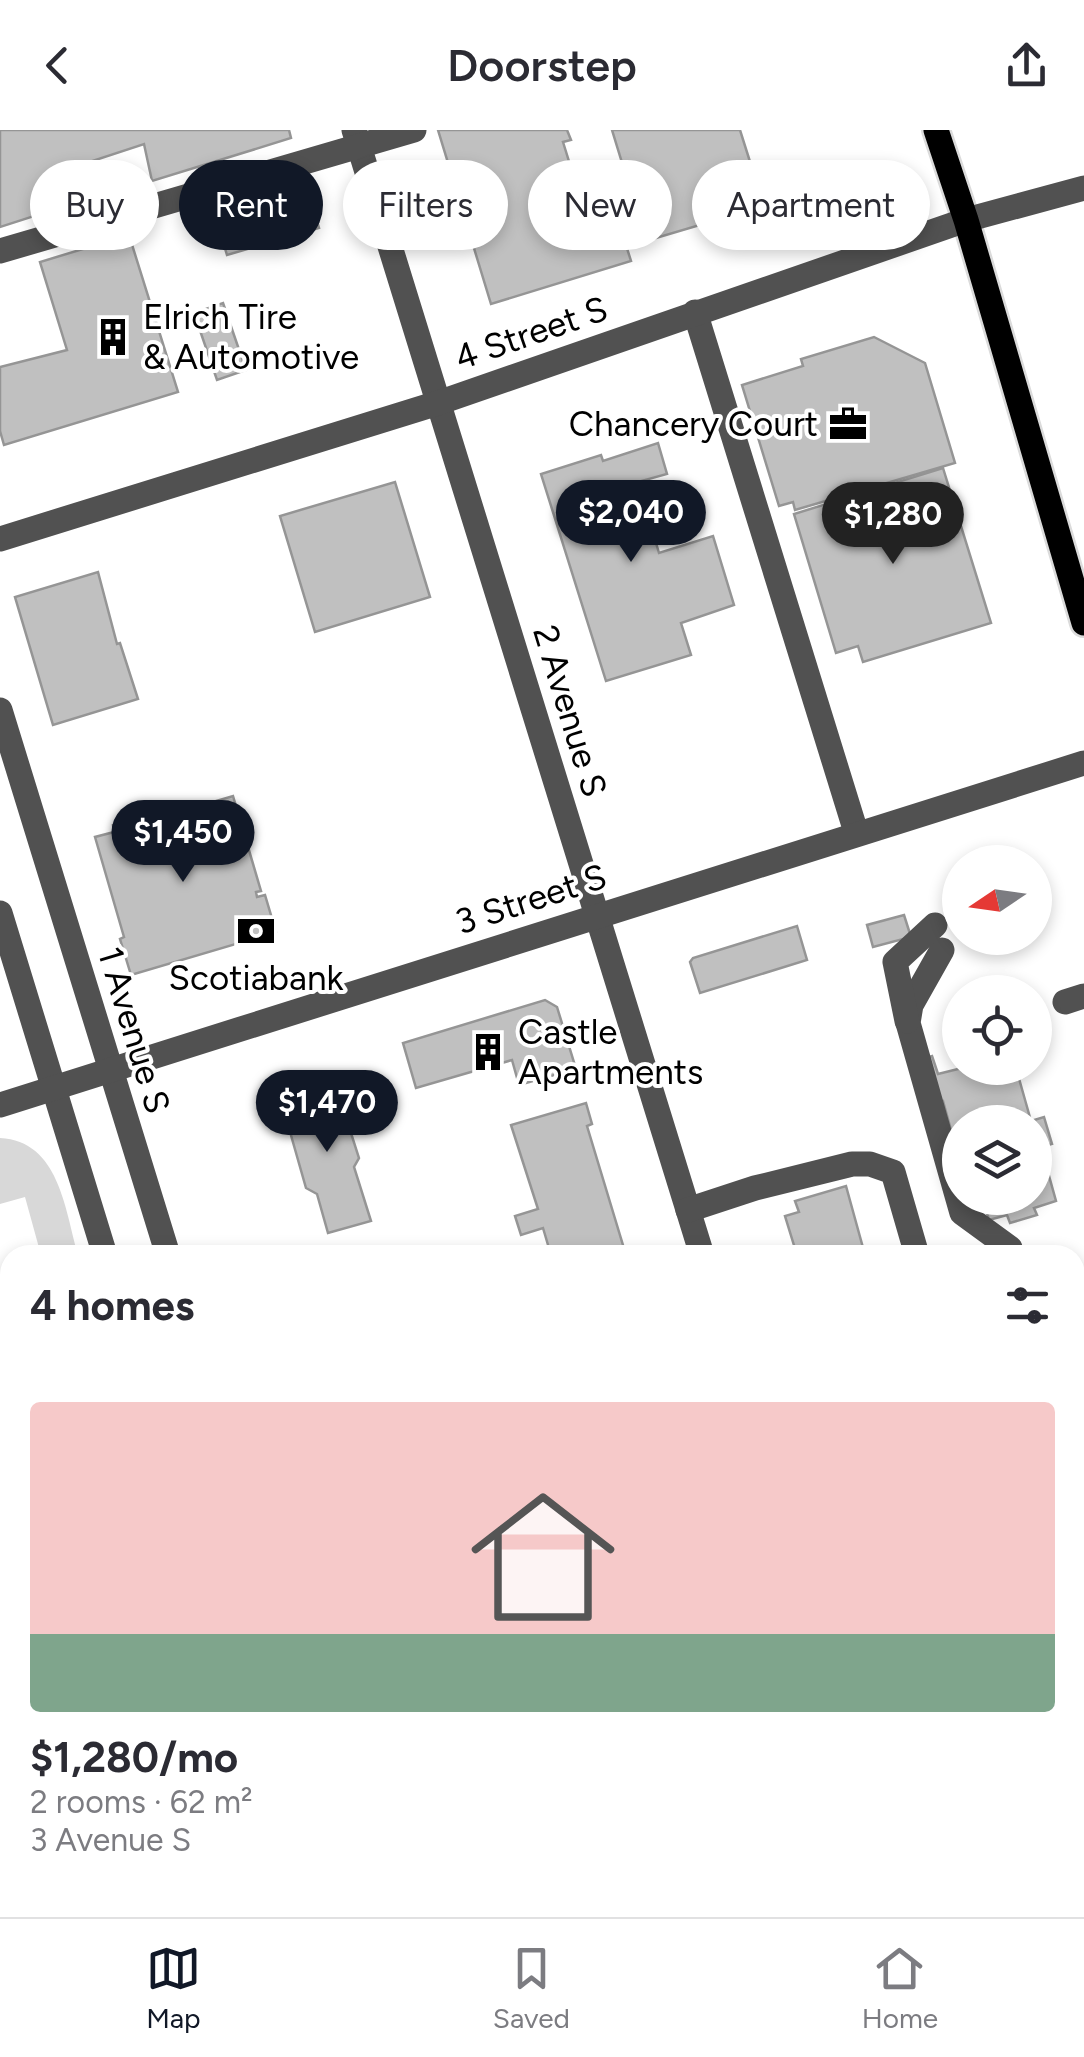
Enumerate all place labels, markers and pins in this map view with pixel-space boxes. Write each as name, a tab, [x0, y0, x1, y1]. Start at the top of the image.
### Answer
place label: Elrich Tire & Automotive	[143, 296, 359, 378]
building icon: Elrich Tire & Automotive	[92, 316, 134, 358]
place label: Chancery Court	[569, 403, 818, 445]
office icon: Chancery Court	[827, 403, 869, 445]
pin: $2,040	[550, 480, 712, 565]
pin: $1,280	[812, 482, 974, 567]
pin: $1,450	[102, 800, 264, 885]
bank icon: Scotiabank	[235, 910, 277, 952]
place label: Scotiabank	[169, 957, 343, 999]
place label: Castle Apartments	[518, 1011, 703, 1093]
building icon: Castle Apartments	[467, 1031, 509, 1073]
pin: $1,470	[246, 1070, 408, 1155]

